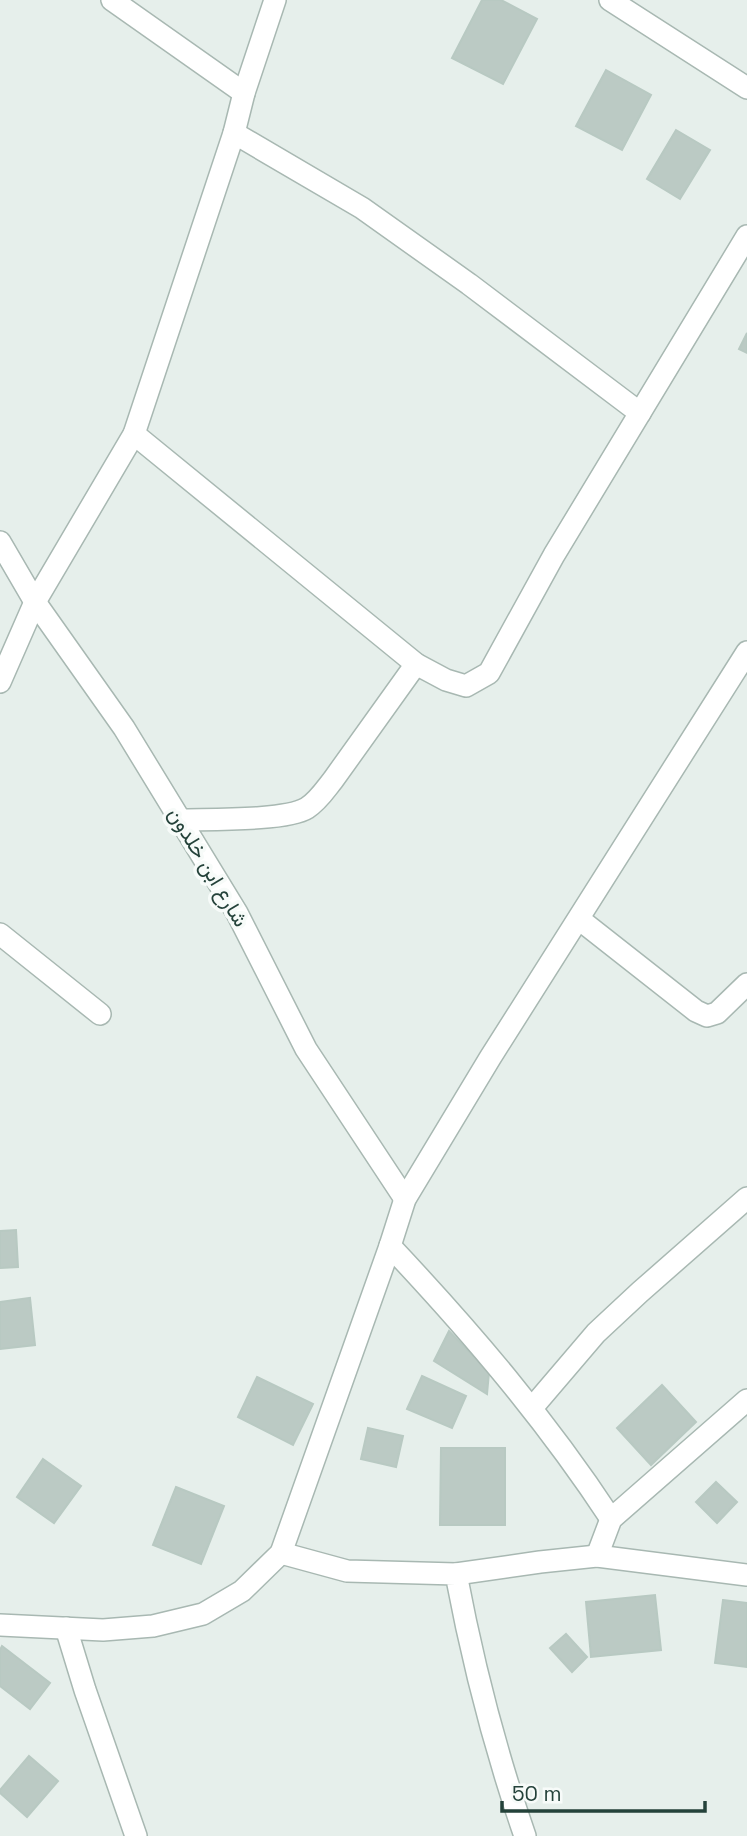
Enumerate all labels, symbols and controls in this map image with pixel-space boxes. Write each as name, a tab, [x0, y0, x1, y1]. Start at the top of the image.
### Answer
street label: شارع ابن خلدون	[161, 802, 255, 932]
scale bar	[502, 1770, 705, 1814]
text: 50 m	[512, 1780, 562, 1807]

